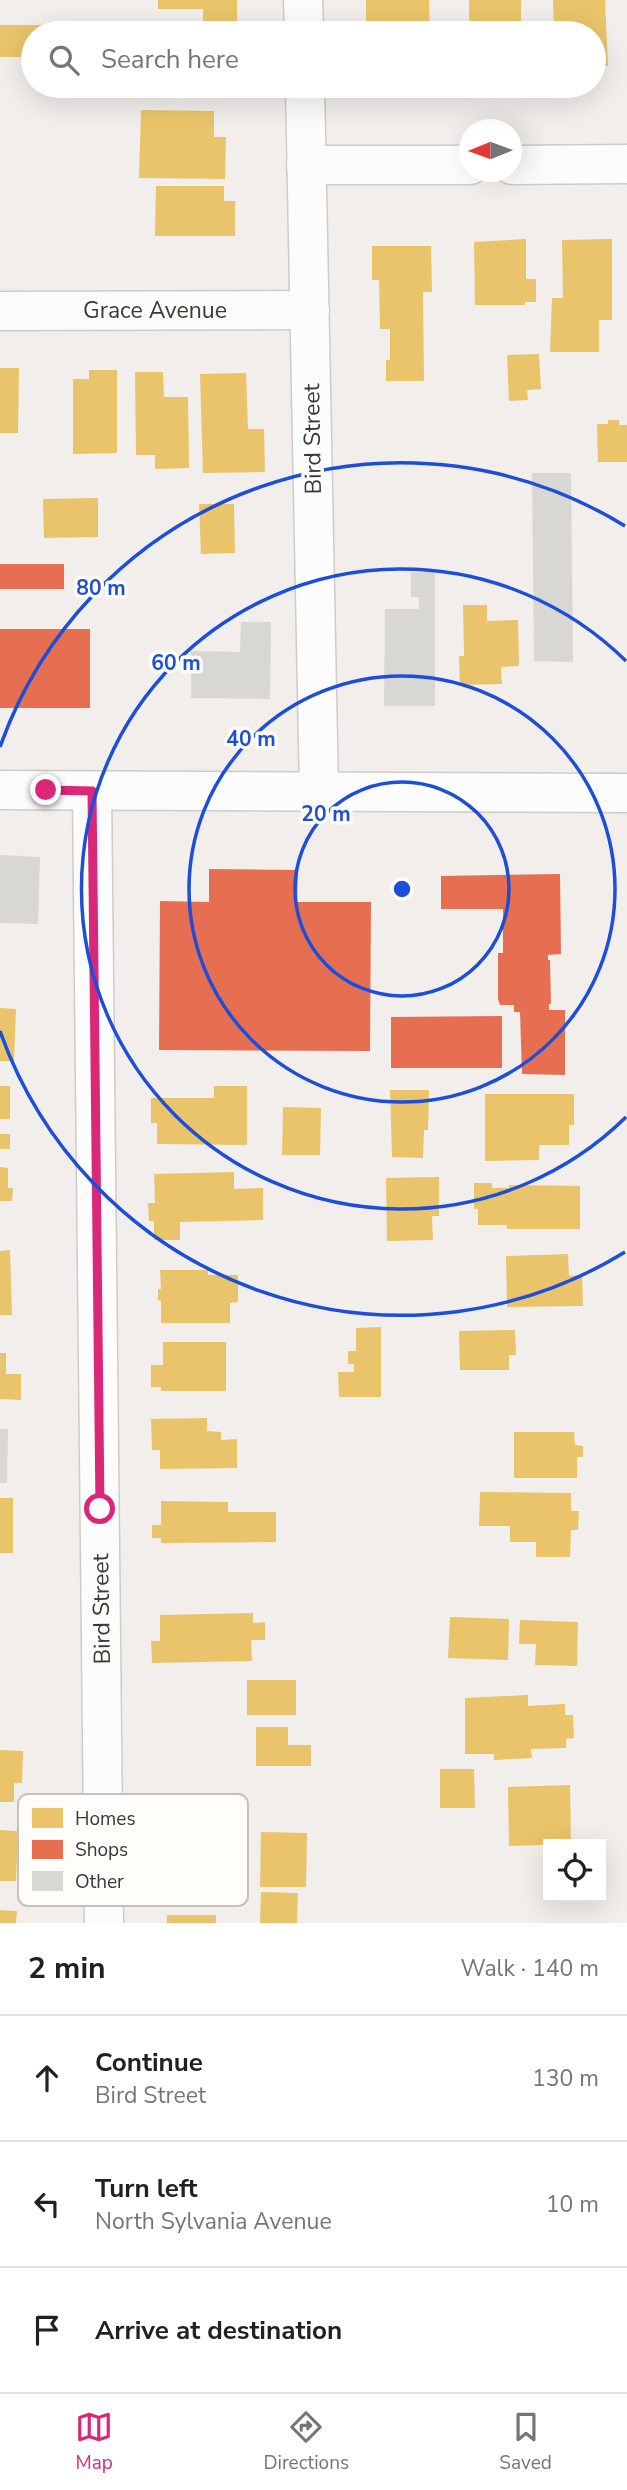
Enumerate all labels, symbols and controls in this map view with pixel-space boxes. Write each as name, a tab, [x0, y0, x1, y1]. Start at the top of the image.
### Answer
search box	[21, 21, 606, 98]
icon: search	[45, 41, 83, 79]
text: Search here	[101, 42, 239, 77]
north arrow	[459, 119, 522, 182]
street label: Grace Avenue	[83, 295, 227, 326]
street label: Bird Street	[296, 382, 329, 495]
text: 80 m	[76, 574, 126, 602]
text: 60 m	[151, 649, 201, 677]
text: 40 m	[226, 725, 276, 753]
route end	[30, 774, 61, 805]
text: 20 m	[301, 800, 351, 828]
centre of rings	[390, 877, 414, 901]
route start	[84, 1493, 115, 1524]
street label: Bird Street	[85, 1552, 118, 1665]
legend	[18, 1794, 248, 1906]
text: Homes	[75, 1806, 136, 1832]
text: Shops	[75, 1837, 128, 1863]
map controls	[543, 1839, 606, 1902]
button: locate	[543, 1839, 606, 1902]
text: Other	[75, 1869, 124, 1895]
text: 2 min	[28, 1948, 106, 1989]
text: Walk · 140 m	[460, 1953, 599, 1984]
text: Continue	[95, 2045, 203, 2080]
icon: ahead	[28, 2059, 66, 2097]
text: 130 m	[532, 2063, 599, 2094]
text: Bird Street	[95, 2080, 206, 2111]
text: Turn left	[95, 2171, 198, 2206]
icon: left	[28, 2185, 66, 2223]
text: 10 m	[546, 2189, 599, 2220]
text: North Sylvania Avenue	[95, 2206, 332, 2237]
icon: arrive	[28, 2311, 66, 2349]
text: Arrive at destination	[95, 2313, 342, 2348]
tab: Map	[75, 2408, 113, 2476]
tab: Directions	[263, 2408, 349, 2476]
tab: Saved	[499, 2408, 552, 2476]

